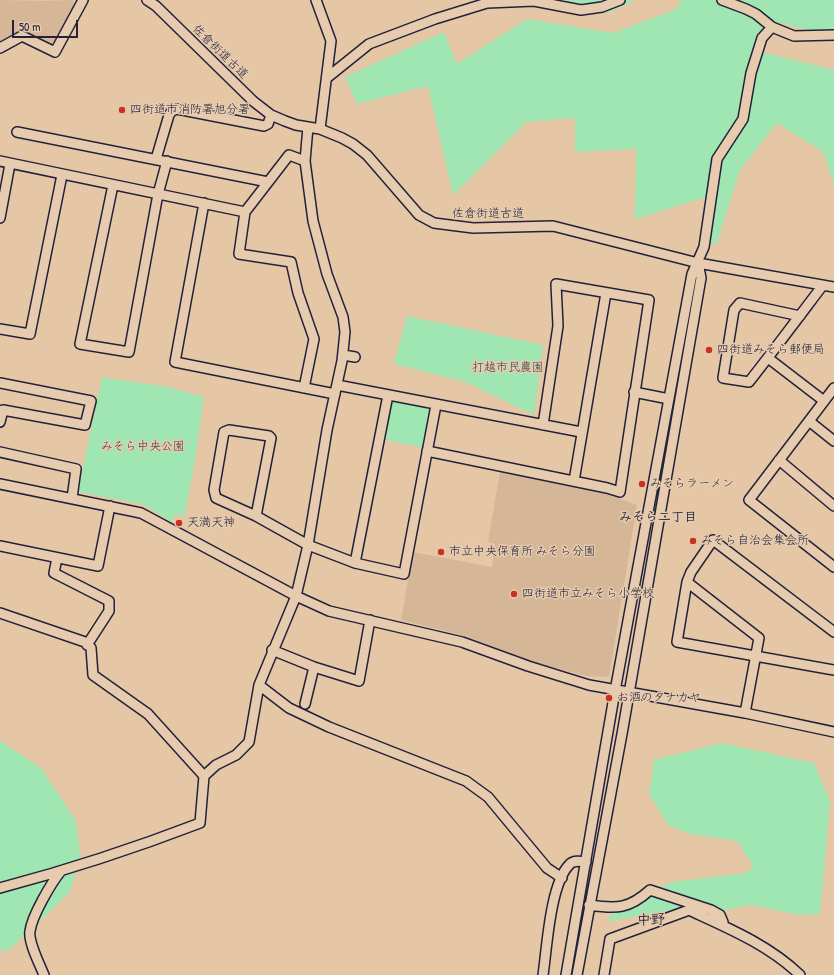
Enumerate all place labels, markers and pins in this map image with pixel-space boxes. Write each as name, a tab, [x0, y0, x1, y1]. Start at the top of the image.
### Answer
place label: 四街道市消防署旭分署	[130, 103, 250, 117]
marker: 四街道市消防署旭分署	[117, 105, 127, 115]
place label: 四街道みそら郵便局	[717, 343, 825, 357]
marker: 四街道みそら郵便局	[704, 345, 714, 355]
place label: みそらラーメン	[650, 477, 734, 491]
marker: みそらラーメン	[637, 479, 647, 489]
place label: 天満天神	[187, 516, 235, 530]
marker: 天満天神	[174, 518, 184, 528]
place label: みそら自治会集会所	[701, 534, 809, 548]
marker: みそら自治会集会所	[688, 536, 698, 546]
place label: 市立中央保育所 みそら分園	[449, 545, 596, 559]
marker: 市立中央保育所 みそら分園	[436, 547, 446, 557]
place label: 四街道市立みそら小学校	[522, 587, 654, 601]
marker: 四街道市立みそら小学校	[509, 589, 519, 599]
place label: お酒のタナカヤ	[617, 691, 701, 705]
marker: お酒のタナカヤ	[604, 693, 614, 703]

